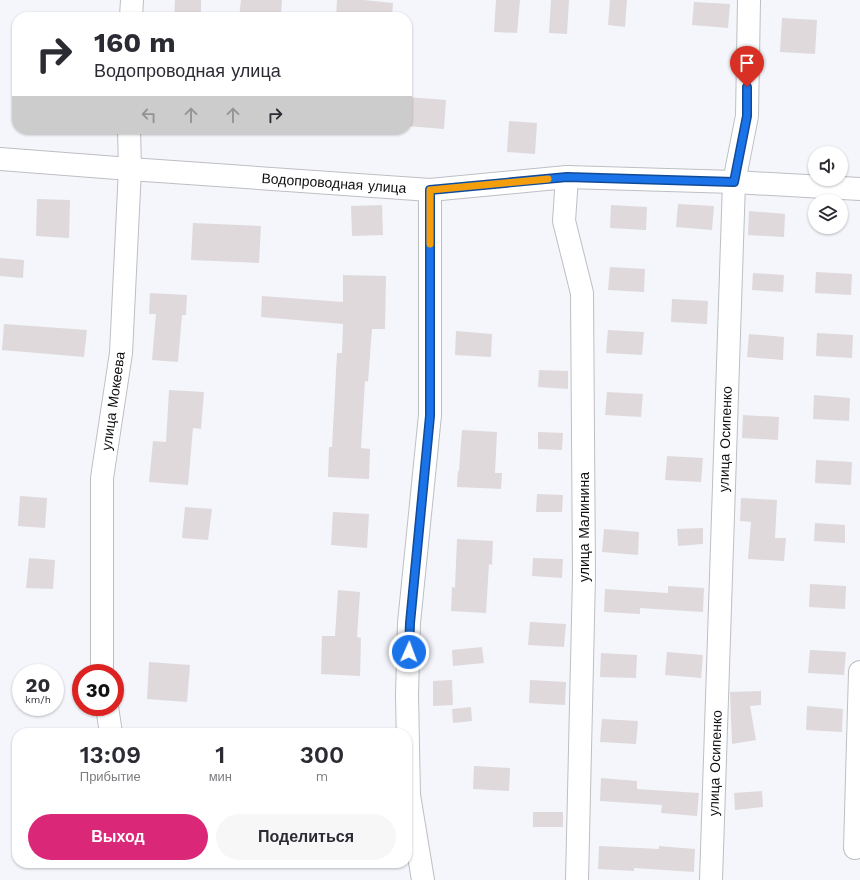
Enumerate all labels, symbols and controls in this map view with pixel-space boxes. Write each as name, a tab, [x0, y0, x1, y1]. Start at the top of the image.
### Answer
text: 160 m	[94, 26, 176, 59]
icon: right	[28, 28, 80, 80]
pin	[730, 46, 764, 87]
icon: arrive	[736, 52, 758, 74]
text: Водопроводная улица	[94, 60, 281, 81]
icon: left	[138, 104, 160, 126]
icon: ahead	[180, 104, 202, 126]
icon: ahead	[222, 104, 244, 126]
icon: right	[264, 104, 286, 126]
map controls	[808, 146, 848, 234]
button: sound	[808, 146, 848, 186]
street label: Водопроводная улица	[261, 170, 407, 196]
button: layers	[808, 194, 848, 234]
street label: улица Мокеева	[98, 350, 128, 452]
street label: улица Осипенко	[715, 385, 735, 492]
street label: улица Малинина	[576, 472, 592, 582]
position arrow	[388, 631, 430, 673]
speed limit sign: 30	[72, 664, 124, 716]
text: 20	[26, 673, 50, 697]
text: km/h	[25, 694, 51, 705]
street label: улица Осипенко	[705, 709, 725, 816]
text: 13:09	[80, 741, 141, 769]
text: 1	[215, 741, 225, 769]
text: 300	[300, 741, 344, 769]
text: Прибытие	[80, 769, 141, 784]
text: мин	[209, 769, 232, 784]
text: m	[316, 769, 328, 784]
button: Выход	[28, 814, 208, 860]
button: Поделиться	[216, 814, 396, 860]

